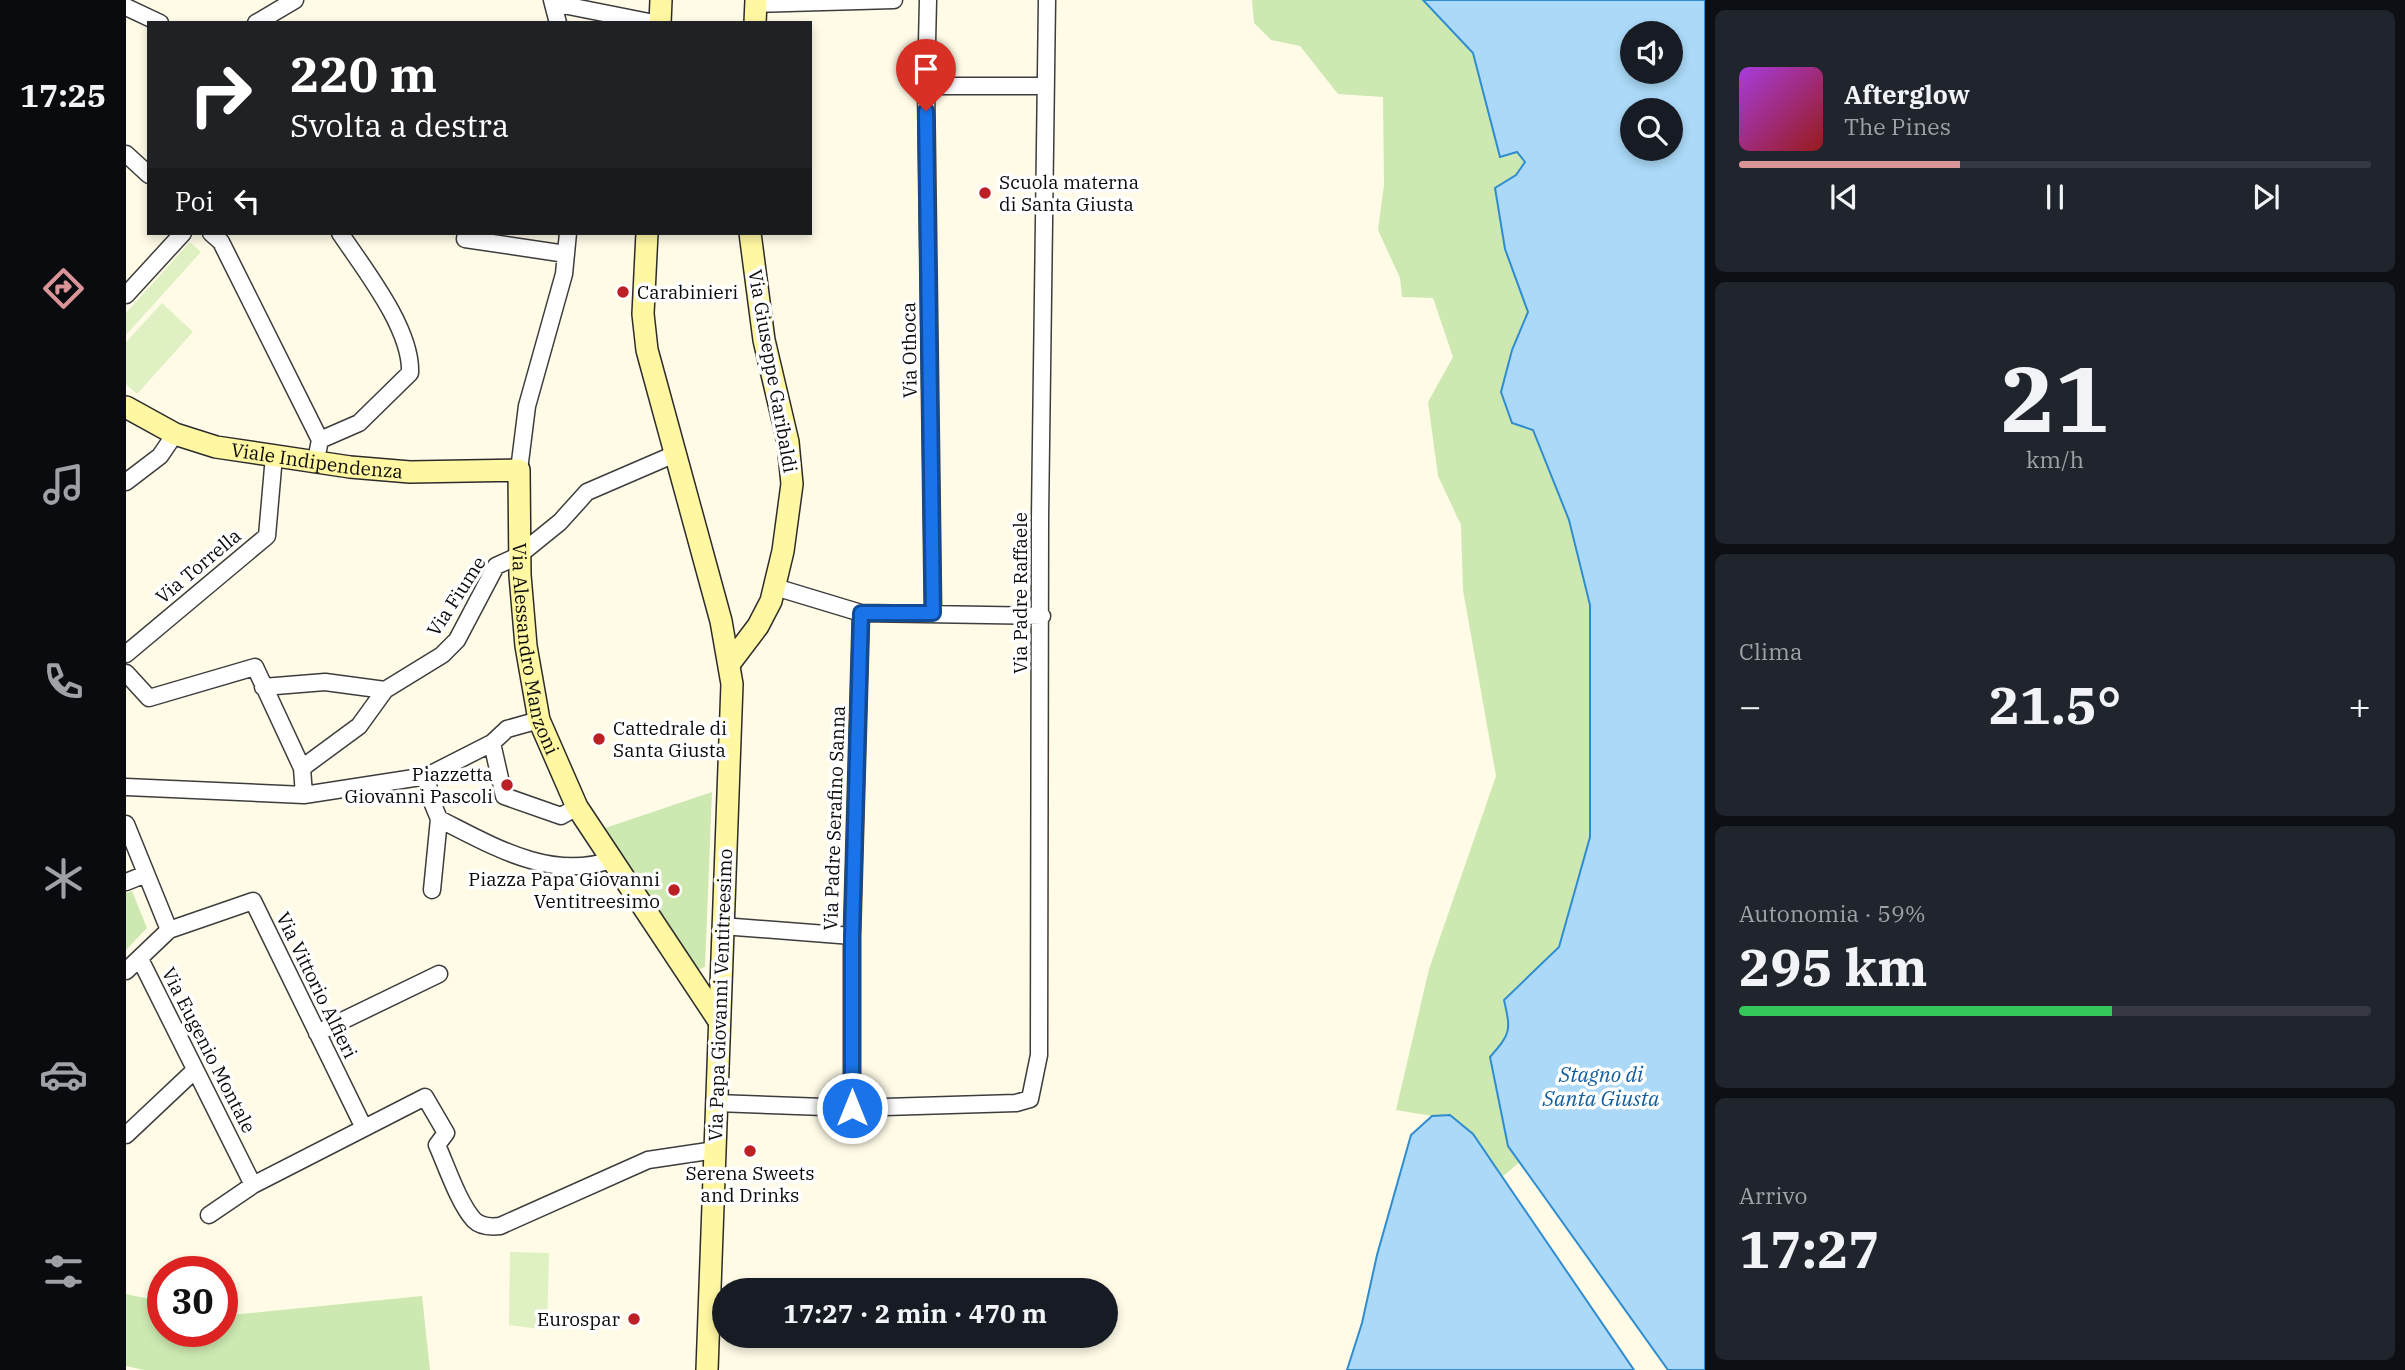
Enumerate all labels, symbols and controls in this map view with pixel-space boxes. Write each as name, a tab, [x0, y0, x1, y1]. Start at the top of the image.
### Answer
map controls	[1620, 21, 1683, 161]
button: sound	[1620, 21, 1683, 84]
pin	[896, 39, 956, 111]
text: 220 m	[290, 42, 437, 105]
icon: right	[175, 49, 266, 140]
icon: arrive	[907, 50, 945, 88]
text: 17:25	[20, 74, 106, 116]
text: Afterglow	[1844, 77, 1970, 111]
button: search	[1620, 98, 1683, 161]
text: Svolta a destra	[290, 104, 509, 146]
text: The Pines	[1844, 111, 1951, 141]
place label: Scuola materna di Santa Giusta	[999, 170, 1139, 216]
icon: previous	[1825, 178, 1863, 216]
icon: pause	[2036, 178, 2074, 216]
icon: next	[2247, 178, 2285, 216]
icon: left	[228, 182, 266, 220]
text: Poi	[175, 184, 214, 218]
marker: Scuola materna di Santa Giusta	[977, 185, 993, 201]
icon: directions	[39, 264, 88, 313]
street label: Via Giuseppe Garibaldi	[743, 268, 803, 474]
place label: Carabinieri	[637, 280, 738, 304]
marker: Carabinieri	[615, 284, 631, 300]
street label: Via Othoca	[896, 302, 922, 398]
text: 21	[2000, 339, 2110, 457]
street label: Viale Indipendenza	[229, 437, 404, 483]
text: km/h	[2026, 444, 2084, 474]
icon: music	[39, 460, 88, 509]
street label: Via Padre Raffaele	[1008, 512, 1032, 674]
street label: Via Torrella	[150, 523, 246, 609]
street label: Via Alessandro Manzoni	[508, 543, 565, 758]
street label: Via Fiume	[421, 552, 491, 640]
text: Clima	[1739, 636, 1803, 666]
icon: phone	[39, 657, 88, 706]
text: 21.5°	[1989, 671, 2121, 738]
text: −	[1739, 681, 1762, 730]
text: +	[2348, 681, 2371, 730]
street label: Via Padre Serafino Sanna	[818, 705, 850, 931]
place label: Cattedrale di Santa Giusta	[613, 716, 727, 762]
marker: Cattedrale di Santa Giusta	[591, 731, 607, 747]
place label: Piazzetta Giovanni Pascoli	[345, 762, 493, 808]
marker: Piazzetta Giovanni Pascoli	[499, 777, 515, 793]
street label: Via Papa Giovanni Ventitreesimo	[703, 848, 737, 1142]
icon: climate	[39, 854, 88, 903]
place label: Piazza Papa Giovanni Ventitreesimo	[468, 867, 660, 913]
marker: Piazza Papa Giovanni Ventitreesimo	[666, 882, 682, 898]
text: Autonomia · 59%	[1739, 898, 1926, 928]
street label: Via Vittorio Alfieri	[271, 908, 363, 1062]
text: 295 km	[1739, 933, 1928, 1000]
street label: Via Eugenio Montale	[157, 963, 261, 1137]
icon: car	[39, 1050, 88, 1099]
water label: Stagno di Santa Giusta	[1542, 1060, 1660, 1112]
position arrow	[815, 1071, 889, 1145]
marker: Serena Sweets and Drinks	[742, 1143, 758, 1159]
place label: Serena Sweets and Drinks	[685, 1161, 815, 1207]
text: Arrivo	[1739, 1180, 1807, 1210]
text: 17:27	[1739, 1215, 1880, 1282]
icon: filters	[39, 1247, 88, 1296]
speed limit sign: 30	[147, 1256, 238, 1347]
text: 17:27 · 2 min · 470 m	[783, 1296, 1047, 1330]
place label: Eurospar	[537, 1307, 621, 1331]
marker: Eurospar	[626, 1311, 642, 1327]

